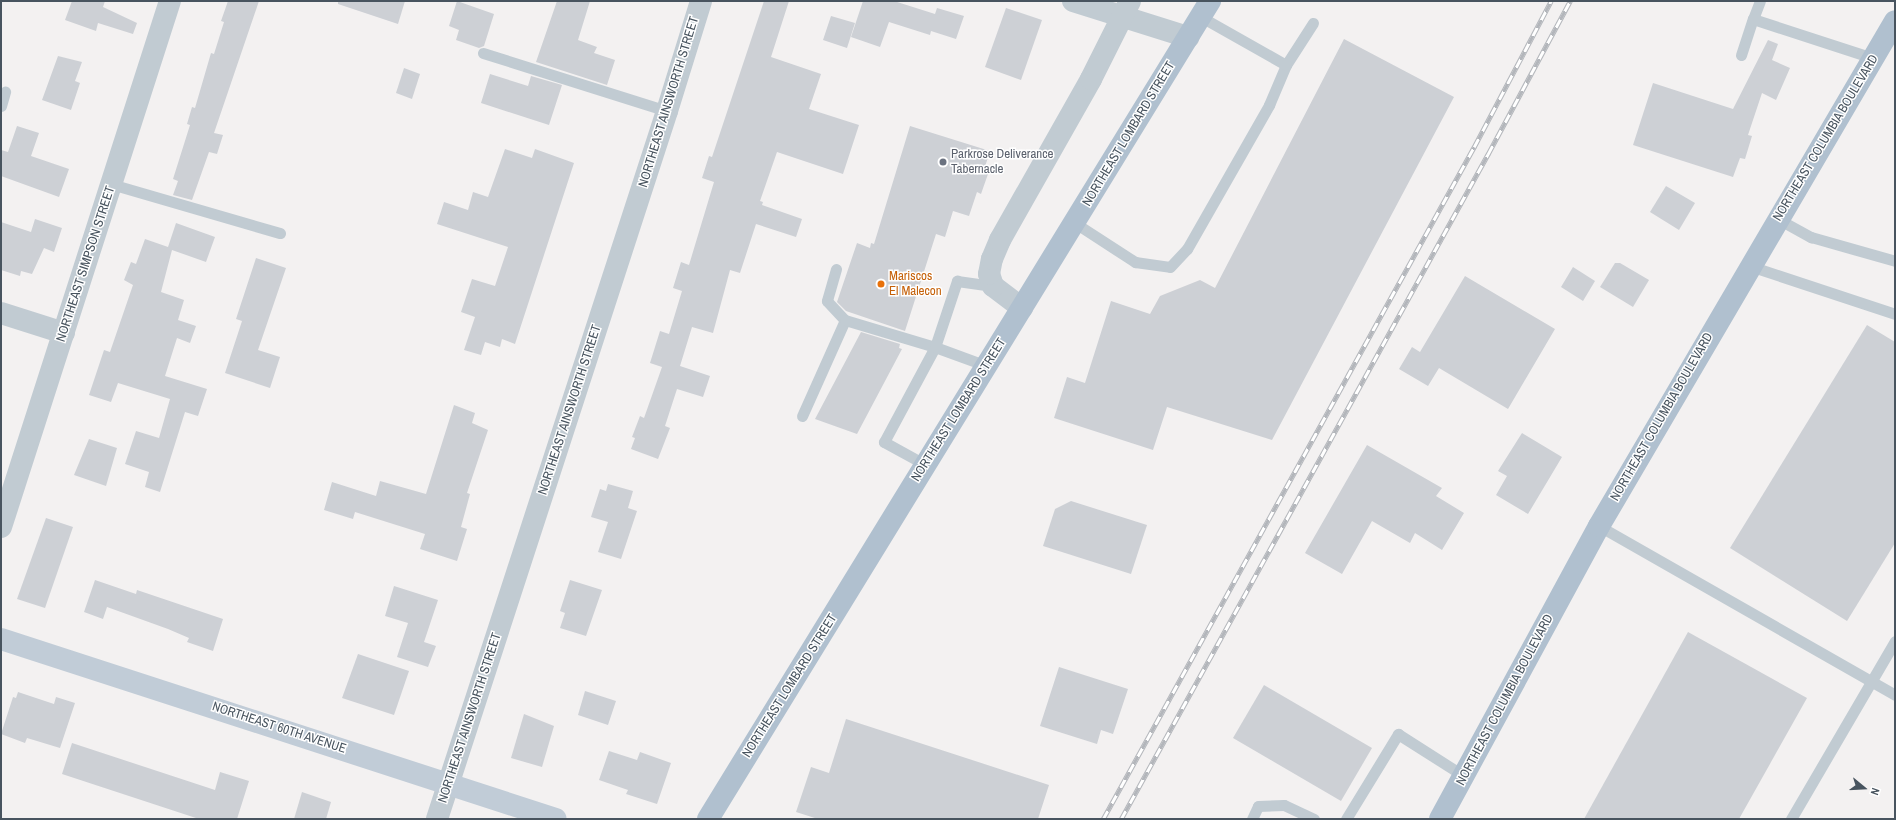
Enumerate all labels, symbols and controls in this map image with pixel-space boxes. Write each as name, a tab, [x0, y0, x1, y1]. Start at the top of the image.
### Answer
street label: NORTHEAST AINSWORTH STREET	[635, 14, 703, 190]
street label: NORTHEAST COLUMBIA BOULEVARD	[1770, 52, 1882, 224]
street label: NORTHEAST LOMBARD STREET	[1079, 59, 1179, 209]
place label: Parkrose Deliverance Tabernacle	[951, 147, 1053, 178]
marker: Parkrose Deliverance Tabernacle	[938, 157, 948, 167]
street label: NORTHEAST SIMPSON STREET	[53, 184, 119, 344]
place label: Mariscos El Malecon	[889, 269, 942, 300]
marker: Mariscos El Malecon	[876, 279, 886, 289]
street label: NORTHEAST AINSWORTH STREET	[535, 323, 605, 497]
street label: NORTHEAST COLUMBIA BOULEVARD	[1607, 330, 1717, 504]
street label: NORTHEAST LOMBARD STREET	[908, 335, 1010, 485]
street label: NORTHEAST LOMBARD STREET	[739, 611, 841, 761]
street label: NORTHEAST COLUMBIA BOULEVARD	[1453, 612, 1557, 788]
street label: NORTHEAST AINSWORTH STREET	[435, 631, 505, 805]
street label: NORTHEAST 60TH AVENUE	[210, 699, 348, 757]
north arrow	[1844, 768, 1884, 808]
text: N	[1868, 786, 1883, 797]

